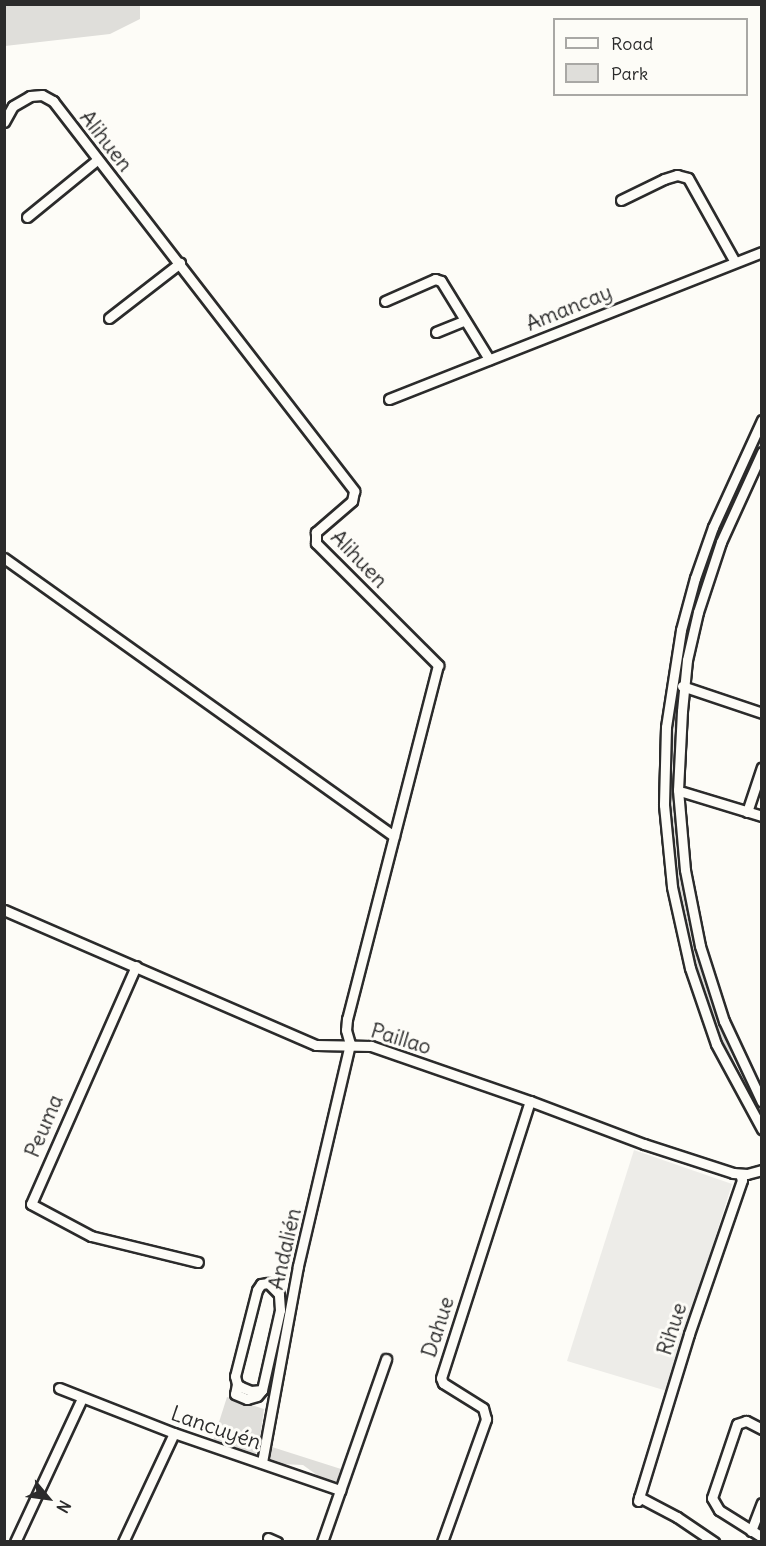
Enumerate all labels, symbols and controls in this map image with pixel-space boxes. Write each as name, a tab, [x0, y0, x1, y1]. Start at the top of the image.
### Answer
legend	[553, 18, 748, 96]
text: Road	[611, 32, 653, 55]
text: Park	[611, 62, 648, 85]
street label: Alihuen	[74, 105, 138, 177]
street label: Amancay	[522, 279, 616, 337]
street label: Alihuen	[325, 525, 393, 593]
street label: Paillao	[368, 1018, 434, 1060]
street label: Peuma	[20, 1091, 68, 1161]
street label: Andalién	[263, 1206, 307, 1292]
street label: Dahue	[416, 1293, 460, 1361]
street label: Rihue	[652, 1300, 692, 1358]
street label: Lancuyén	[168, 1401, 264, 1455]
north arrow	[18, 1468, 78, 1528]
text: N	[52, 1497, 75, 1516]

